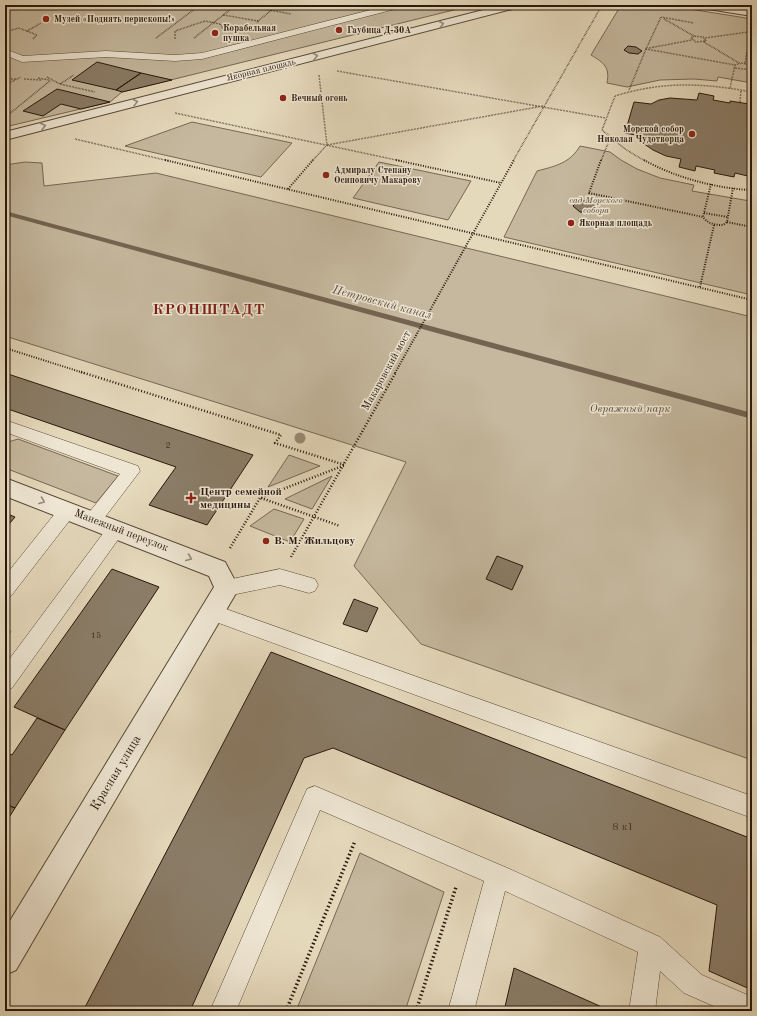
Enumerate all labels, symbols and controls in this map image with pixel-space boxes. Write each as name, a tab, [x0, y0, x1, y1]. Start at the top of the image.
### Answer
marker: Музей «Поднять перископы!»	[41, 14, 51, 24]
place label: Музей «Поднять перископы!»	[54, 15, 175, 24]
one-way arrow	[437, 20, 444, 29]
place label: Корабельная пушка	[223, 24, 276, 43]
marker: Гаубица Д-30А	[334, 25, 344, 35]
place label: Гаубица Д-30А	[347, 26, 411, 35]
marker: Корабельная пушка	[210, 28, 220, 38]
one-way arrow	[312, 53, 318, 61]
street label: Якорная площадь	[226, 57, 296, 83]
marker: Вечный огонь	[278, 93, 288, 103]
place label: Вечный огонь	[291, 94, 348, 103]
one-way arrow	[131, 99, 138, 107]
one-way arrow	[39, 122, 46, 131]
place label: Морской собор Николая Чудотворца	[597, 125, 684, 144]
marker: Морской собор Николая Чудотворца	[687, 129, 697, 139]
place label: Адмиралу Степану Осиповичу Макарову	[334, 166, 422, 185]
marker: Адмиралу Степану Осиповичу Макарову	[321, 170, 331, 180]
park label: сад Морского собора	[569, 196, 623, 215]
marker: Якорная площадь	[566, 218, 576, 228]
place label: Якорная площадь	[579, 219, 653, 228]
water label: Петровский канал	[330, 284, 433, 322]
district label: КРОНШТАДТ	[152, 303, 266, 318]
street label: Макаровский мост	[361, 329, 413, 413]
park label: Овражный парк	[590, 404, 670, 415]
house number: 2	[165, 441, 171, 450]
place label: Центр семейной медицины	[200, 487, 282, 511]
marker: Центр семейной медицины	[185, 492, 197, 504]
one-way arrow	[38, 496, 45, 505]
street label: Манежный переулок	[73, 508, 170, 554]
marker: В. М. Жильцову	[261, 536, 271, 546]
place label: В. М. Жильцову	[274, 536, 356, 547]
one-way arrow	[185, 553, 192, 561]
house number: 15	[91, 631, 101, 640]
street label: Красная улица	[88, 733, 144, 813]
house number: 8 к1	[612, 822, 634, 833]

